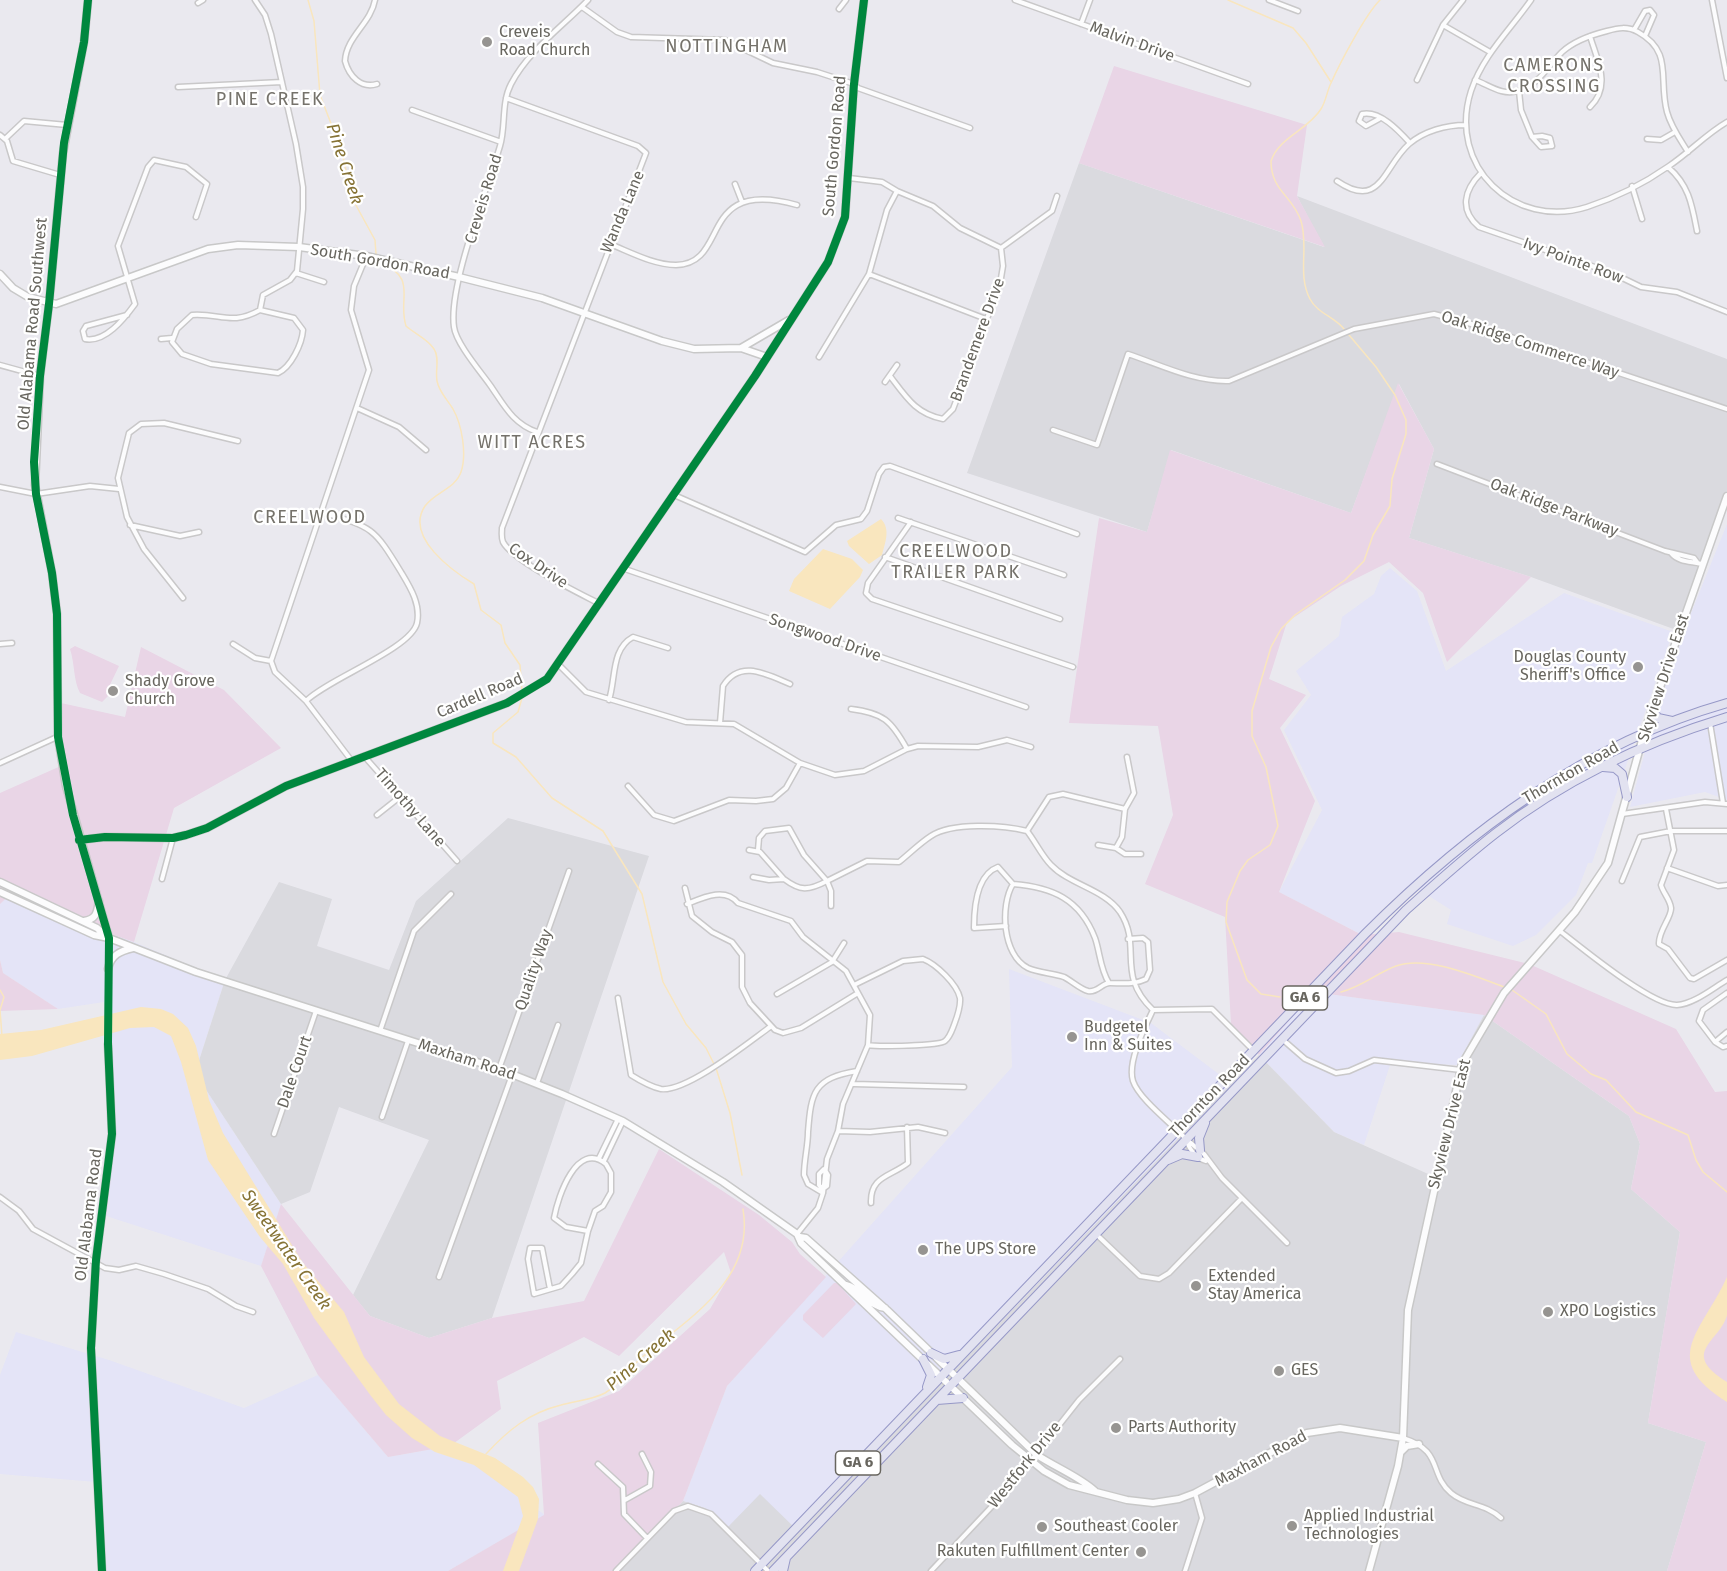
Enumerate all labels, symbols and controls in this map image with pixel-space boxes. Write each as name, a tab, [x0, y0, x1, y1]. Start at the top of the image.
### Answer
street label: Malvin Drive	[1087, 18, 1177, 66]
place label: Creveis Road Church	[499, 23, 590, 61]
marker: Creveis Road Church	[480, 35, 494, 49]
district label: NOTTINGHAM	[665, 36, 789, 58]
district label: CAMERONS CROSSING	[1503, 55, 1605, 98]
street label: South Gordon Road	[819, 75, 851, 217]
district label: PINE CREEK	[216, 89, 324, 111]
water label: Pine Creek	[321, 121, 367, 207]
street label: Creveis Road	[461, 152, 507, 246]
street label: Wanda Lane	[597, 168, 649, 256]
street label: Old Alabama Road Southwest	[14, 217, 52, 431]
street label: Ivy Pointe Row	[1520, 234, 1626, 288]
street label: South Gordon Road	[309, 240, 451, 284]
street label: Brandemere Drive	[947, 275, 1009, 405]
street label: Oak Ridge Commerce Way	[1439, 307, 1621, 383]
district label: WITT ACRES	[478, 432, 586, 454]
street label: Oak Ridge Parkway	[1487, 475, 1621, 541]
district label: CREELWOOD	[253, 507, 367, 529]
street label: Cox Drive	[505, 539, 571, 593]
district label: CREELWOOD TRAILER PARK	[891, 541, 1021, 584]
street label: Songwood Drive	[766, 610, 884, 666]
street label: Skyview Drive East	[1634, 612, 1694, 744]
place label: Douglas County Sheriff's Office	[1514, 648, 1626, 686]
marker: Douglas County Sheriff's Office	[1631, 660, 1645, 674]
street label: Cardell Road	[434, 669, 526, 723]
place label: Shady Grove Church	[125, 672, 215, 710]
marker: Shady Grove Church	[106, 684, 120, 698]
street label: Thornton Road	[1519, 738, 1623, 808]
street label: Timothy Lane	[371, 765, 449, 851]
street label: Quality Way	[511, 927, 557, 1013]
road number: GA 6	[1282, 986, 1328, 1010]
place label: Budgetel Inn & Suites	[1084, 1018, 1172, 1056]
marker: Budgetel Inn & Suites	[1065, 1030, 1079, 1044]
street label: Dale Court	[274, 1033, 316, 1111]
street label: Maxham Road	[416, 1035, 518, 1085]
street label: Thornton Road	[1166, 1051, 1254, 1141]
street label: Skyview Drive East	[1425, 1057, 1475, 1191]
street label: Old Alabama Road	[71, 1148, 107, 1282]
water label: Sweetwater Creek	[237, 1186, 335, 1314]
place label: The UPS Store	[935, 1240, 1036, 1260]
marker: The UPS Store	[916, 1243, 930, 1257]
place label: Extended Stay America	[1208, 1267, 1301, 1305]
marker: Extended Stay America	[1189, 1279, 1203, 1293]
place label: XPO Logistics	[1560, 1302, 1656, 1322]
marker: XPO Logistics	[1541, 1305, 1555, 1319]
water label: Pine Creek	[602, 1324, 680, 1396]
place label: GES	[1291, 1361, 1318, 1381]
marker: GES	[1272, 1364, 1286, 1378]
street label: Westfork Drive	[984, 1418, 1066, 1512]
place label: Parts Authority	[1128, 1418, 1236, 1438]
marker: Parts Authority	[1109, 1421, 1123, 1435]
street label: Maxham Road	[1212, 1427, 1310, 1491]
road number: GA 6	[836, 1451, 880, 1475]
place label: Applied Industrial Technologies	[1304, 1507, 1434, 1545]
place label: Southeast Cooler	[1054, 1517, 1178, 1537]
marker: Applied Industrial Technologies	[1285, 1519, 1299, 1533]
marker: Southeast Cooler	[1035, 1520, 1049, 1534]
place label: Rakuten Fulfillment Center	[937, 1542, 1129, 1562]
marker: Rakuten Fulfillment Center	[1134, 1545, 1148, 1559]

